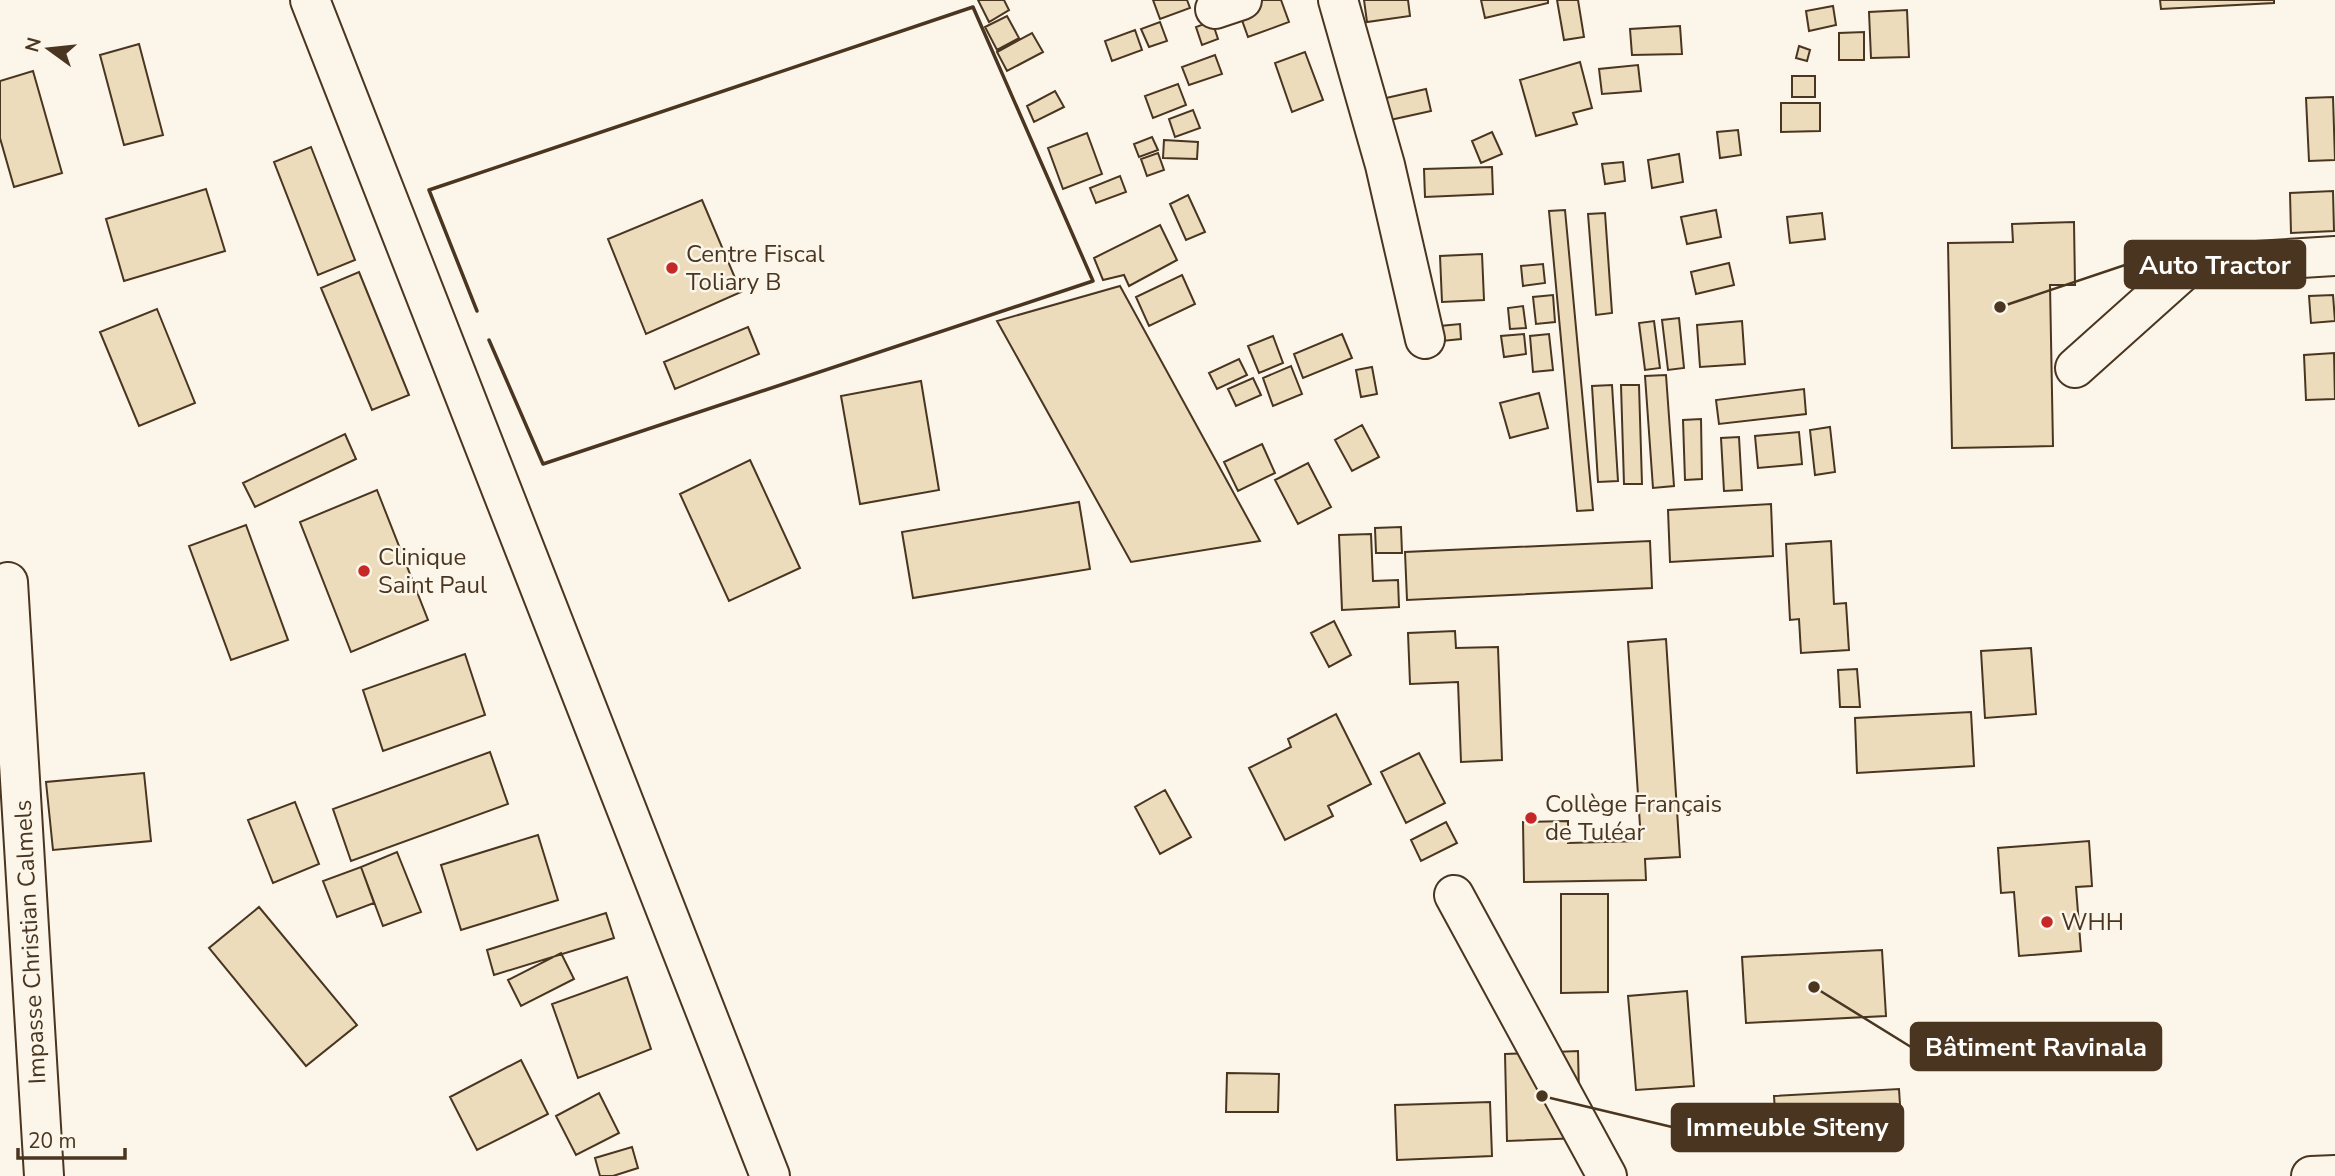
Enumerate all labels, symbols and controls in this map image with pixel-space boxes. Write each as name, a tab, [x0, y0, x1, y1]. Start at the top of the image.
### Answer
north arrow	[14, 14, 84, 84]
text: N	[19, 35, 48, 55]
place label: Centre Fiscal Toliary B	[686, 238, 825, 298]
callout: Auto Tractor	[2125, 241, 2305, 288]
text: Auto Tractor	[2139, 248, 2292, 283]
marker: Centre Fiscal Toliary B	[664, 260, 680, 276]
place label: Clinique Saint Paul	[378, 541, 487, 601]
marker: Clinique Saint Paul	[356, 563, 372, 579]
place label: Collège Français de Tuléar	[1545, 788, 1722, 848]
street label: Impasse Christian Calmels	[7, 799, 53, 1085]
marker: Collège Français de Tuléar	[1523, 810, 1539, 826]
place label: WHH	[2061, 906, 2124, 938]
marker: WHH	[2039, 914, 2055, 930]
callout: Bâtiment Ravinala	[1911, 1023, 2161, 1070]
text: Bâtiment Ravinala	[1925, 1030, 2147, 1065]
callout: Immeuble Siteny	[1672, 1104, 1903, 1151]
text: Immeuble Siteny	[1686, 1110, 1889, 1145]
scale bar	[18, 1116, 124, 1160]
text: 20 m	[28, 1127, 77, 1155]

